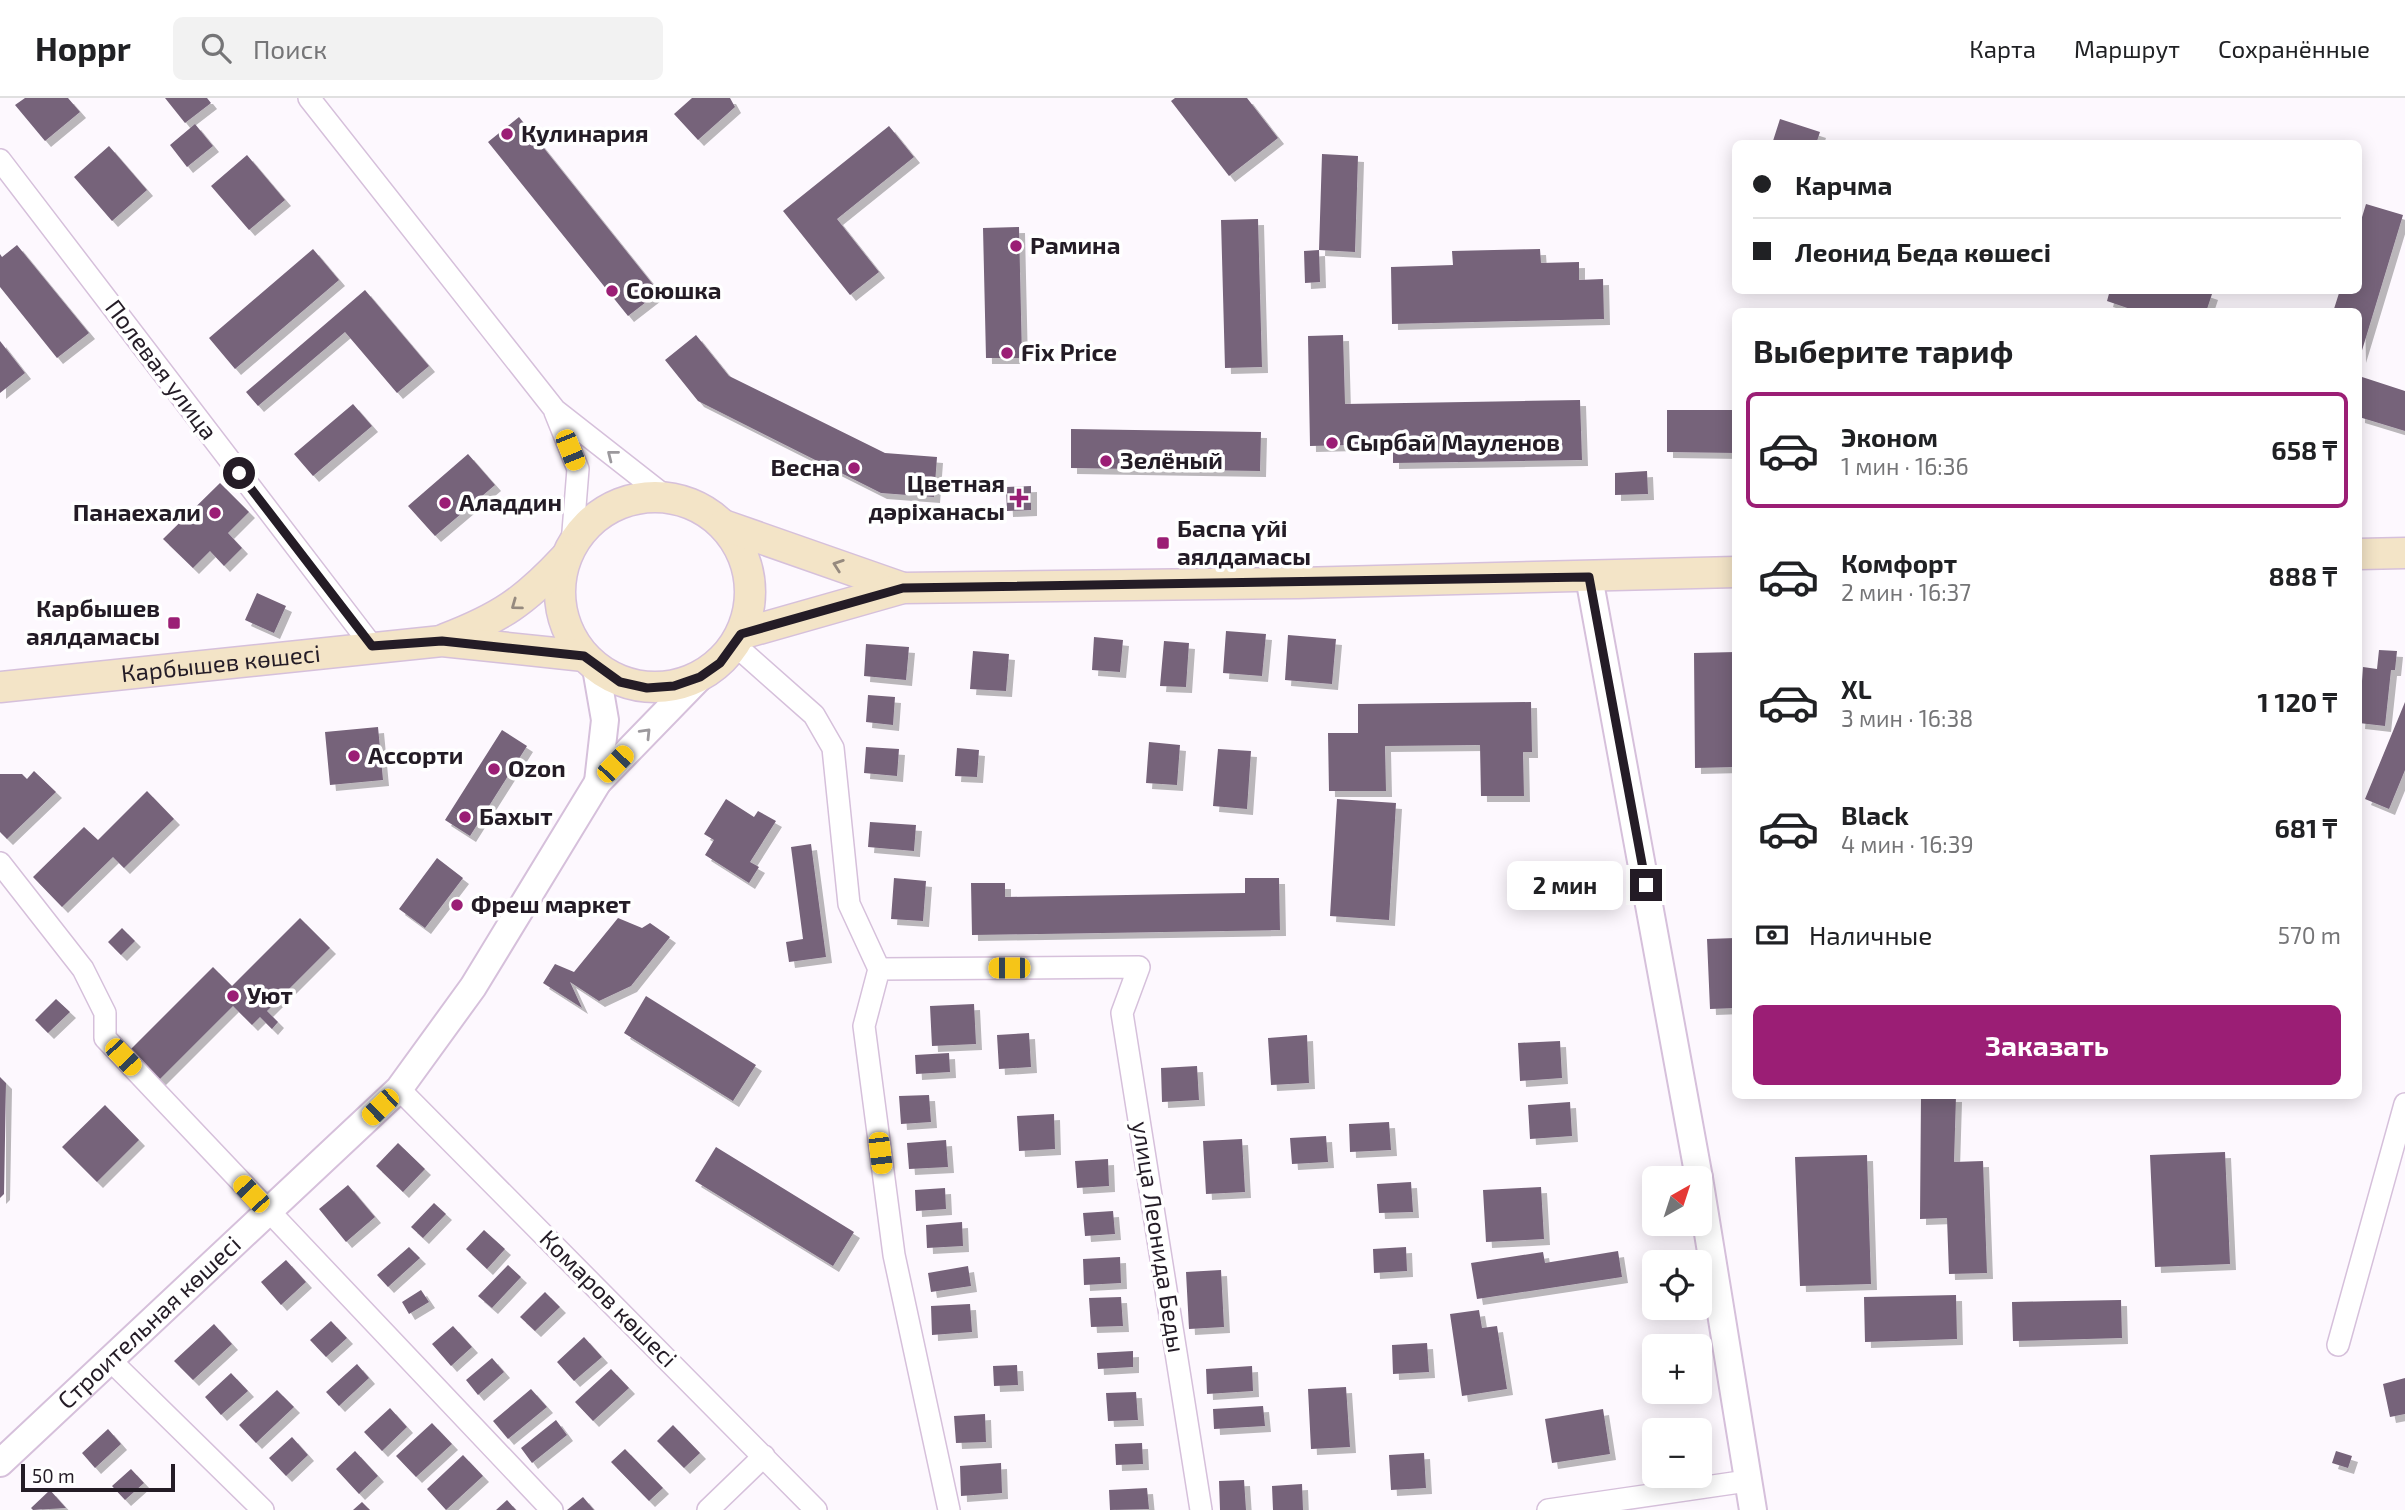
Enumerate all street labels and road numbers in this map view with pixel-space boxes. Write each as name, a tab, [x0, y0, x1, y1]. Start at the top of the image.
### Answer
street label: Полевая улица	[99, 293, 224, 446]
street label: Карбышев көшесі	[120, 638, 322, 687]
street label: улица Леонида Беды	[1126, 1119, 1192, 1355]
street label: Комаров көшесі	[534, 1223, 684, 1373]
street label: Строительная көшесі	[51, 1229, 246, 1414]

